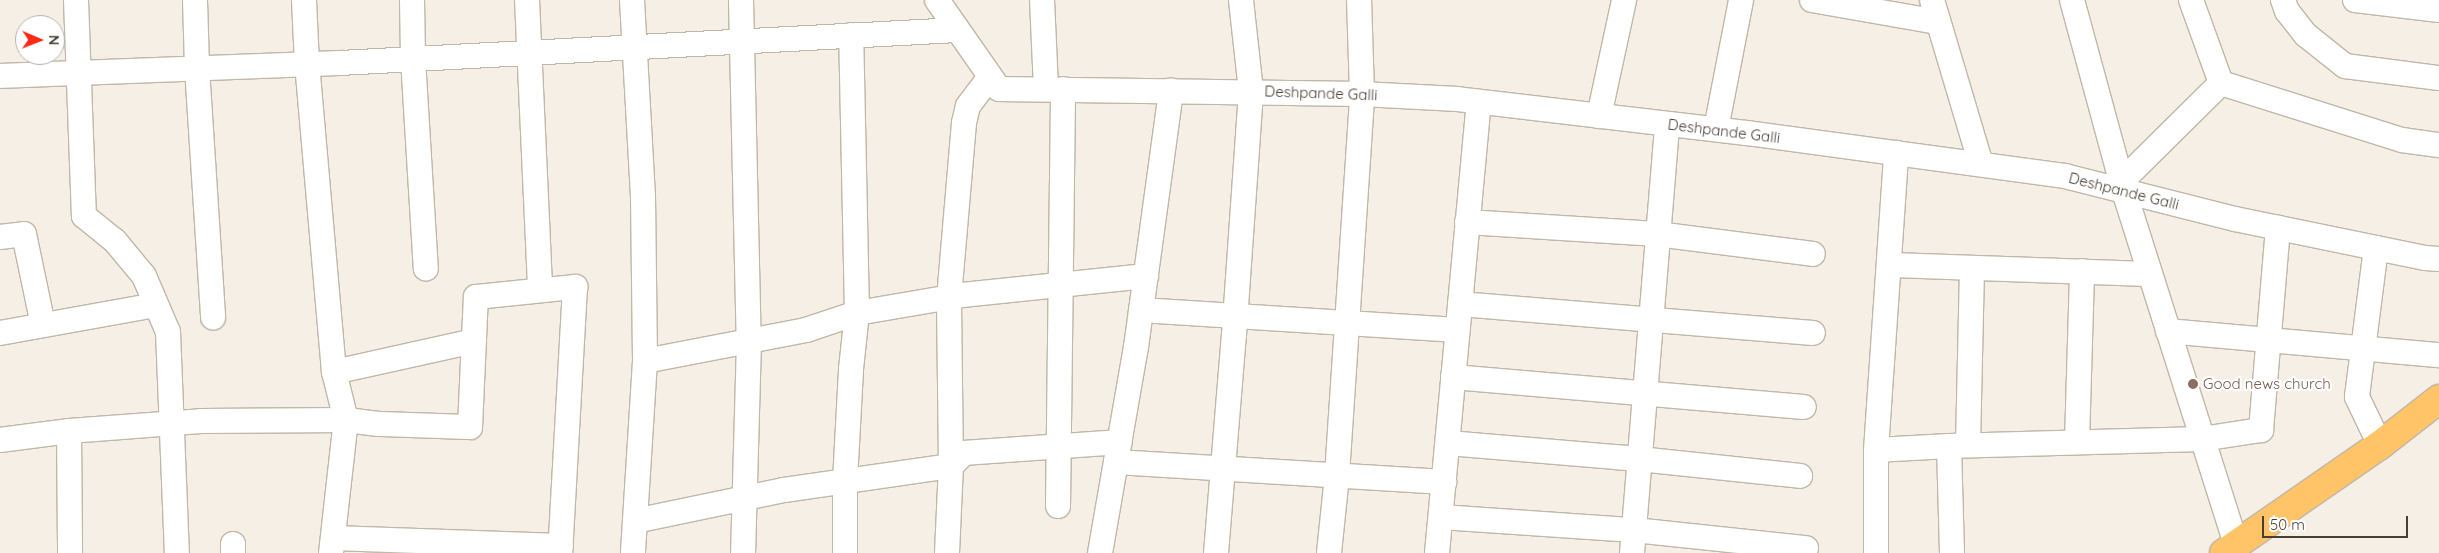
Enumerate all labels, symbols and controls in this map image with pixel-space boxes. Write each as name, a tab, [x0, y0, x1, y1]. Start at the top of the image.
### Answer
north arrow	[15, 15, 65, 65]
text: N	[45, 35, 63, 46]
street label: Deshpande Galli	[1264, 82, 1378, 104]
street label: Deshpande Galli	[1667, 115, 1781, 147]
street label: Deshpande Galli	[2067, 169, 2181, 213]
place label: Good news church	[2203, 375, 2331, 393]
marker: Good news church	[2187, 378, 2199, 390]
scale bar	[2264, 506, 2410, 538]
text: 50 m	[2270, 515, 2305, 534]

